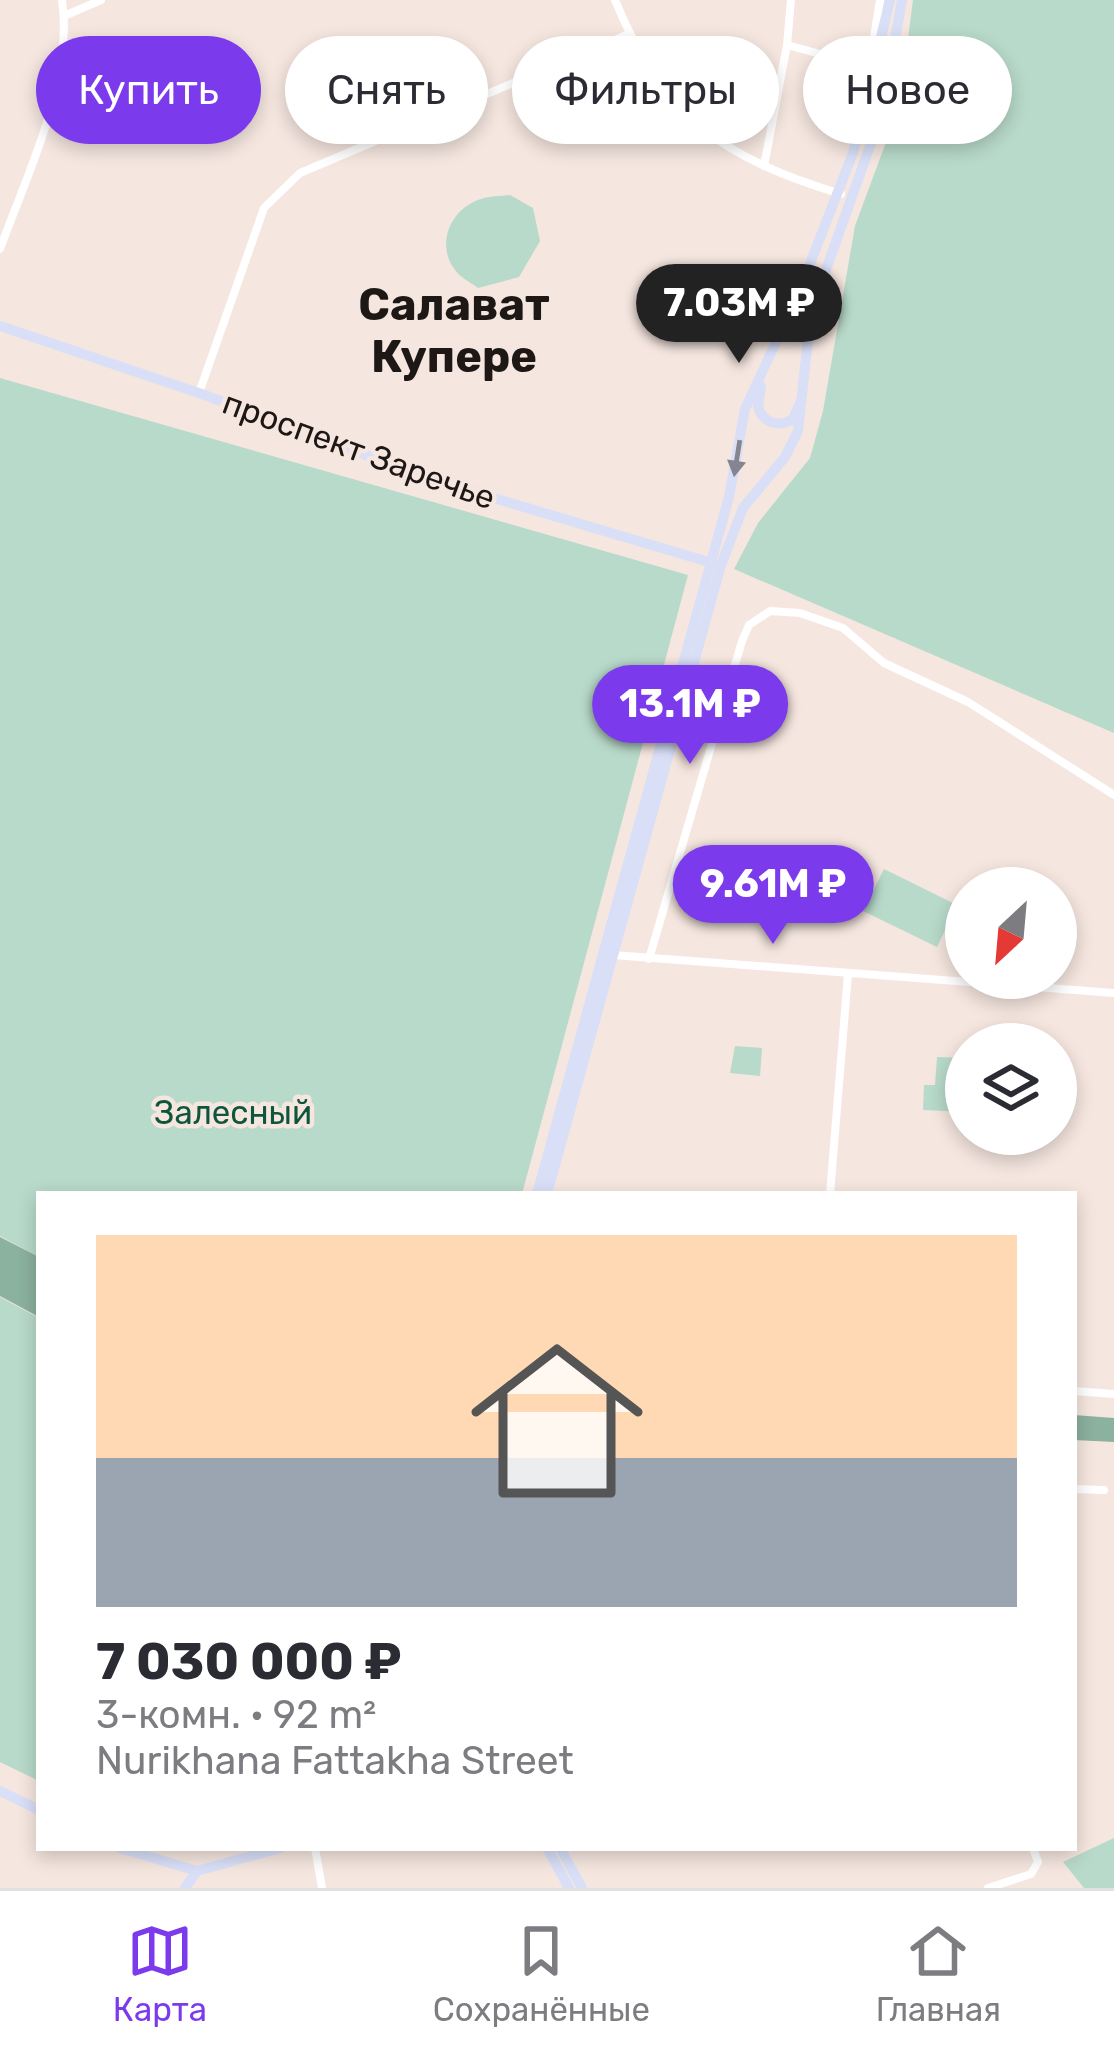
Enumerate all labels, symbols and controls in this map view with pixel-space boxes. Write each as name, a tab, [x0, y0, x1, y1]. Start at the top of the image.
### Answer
chip: Купить	[36, 36, 261, 144]
chip: Снять	[285, 36, 488, 144]
chip: Фильтры	[512, 36, 779, 144]
chip: Новое	[803, 36, 1012, 144]
pin: 7.03M ₽	[628, 264, 850, 366]
district label: Салават Купере	[358, 278, 550, 383]
text: 7.03M ₽	[663, 280, 815, 326]
street label: проспект Заречье	[217, 383, 501, 517]
one-way arrow	[728, 440, 746, 478]
pin: 13.1M ₽	[579, 665, 801, 767]
text: 13.1M ₽	[619, 681, 761, 727]
pin: 9.61M ₽	[662, 845, 884, 947]
text: 9.61M ₽	[700, 861, 846, 907]
north arrow	[945, 867, 1077, 999]
map controls	[945, 867, 1077, 1155]
button: layers	[945, 1023, 1077, 1155]
park label: Залесный	[154, 1093, 312, 1132]
icon: home	[449, 1313, 665, 1529]
text: 7 030 000 ₽	[96, 1631, 402, 1692]
text: 3-комн. · 92 m²	[96, 1692, 376, 1738]
text: Nurikhana Fattakha Street	[96, 1738, 574, 1784]
tab: Карта	[113, 1918, 207, 2029]
tab: Сохранённые	[433, 1918, 650, 2029]
tab: Главная	[876, 1918, 1001, 2029]

